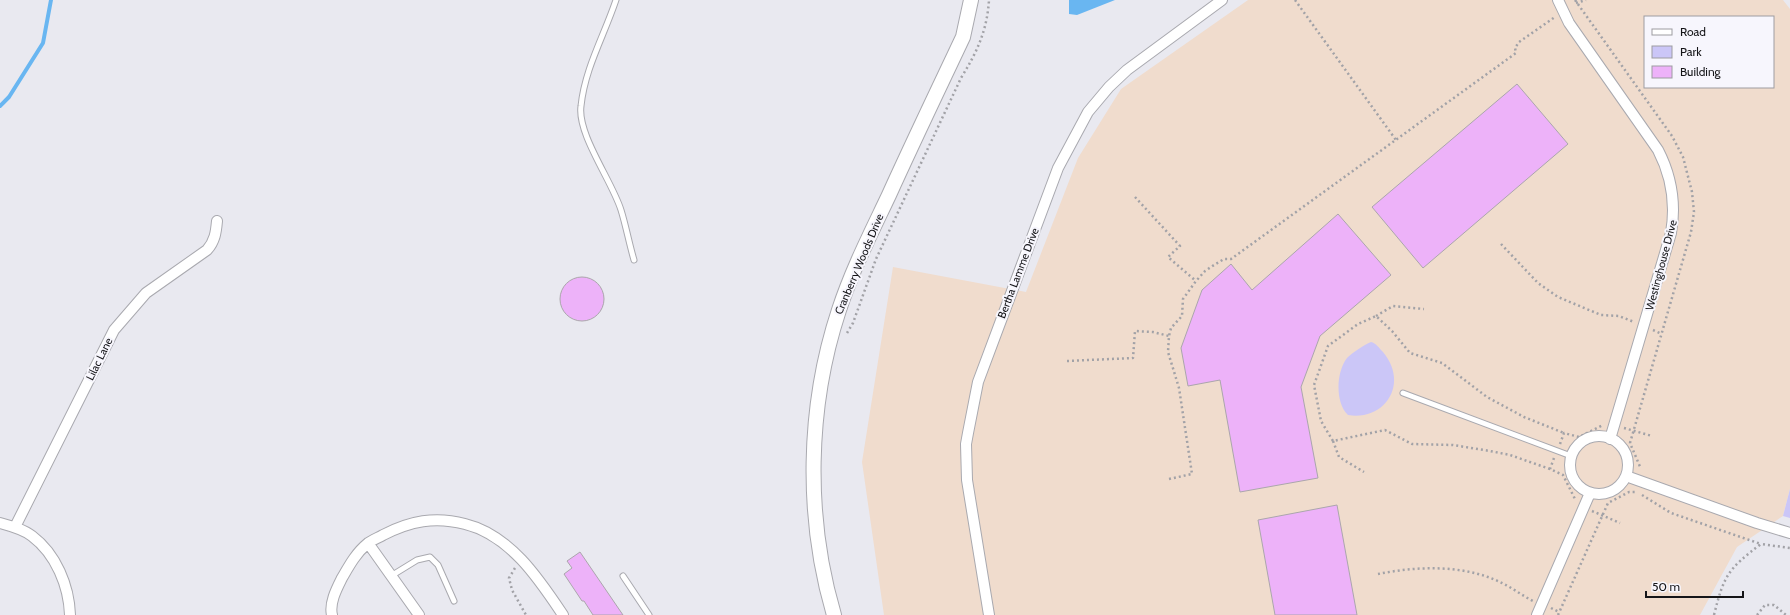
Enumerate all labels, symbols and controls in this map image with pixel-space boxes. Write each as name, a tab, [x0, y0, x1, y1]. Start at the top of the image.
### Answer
legend	[1644, 16, 1774, 88]
text: Road	[1680, 24, 1706, 39]
text: Park	[1680, 44, 1702, 59]
text: Building	[1680, 64, 1722, 79]
street label: Cranberry Woods Drive	[831, 211, 887, 317]
street label: Westinghouse Drive	[1642, 218, 1680, 312]
street label: Bertha Lamme Drive	[994, 225, 1042, 320]
street label: Lilac Lane	[83, 335, 115, 383]
scale bar	[1646, 573, 1743, 599]
text: 50 m	[1652, 579, 1680, 594]

